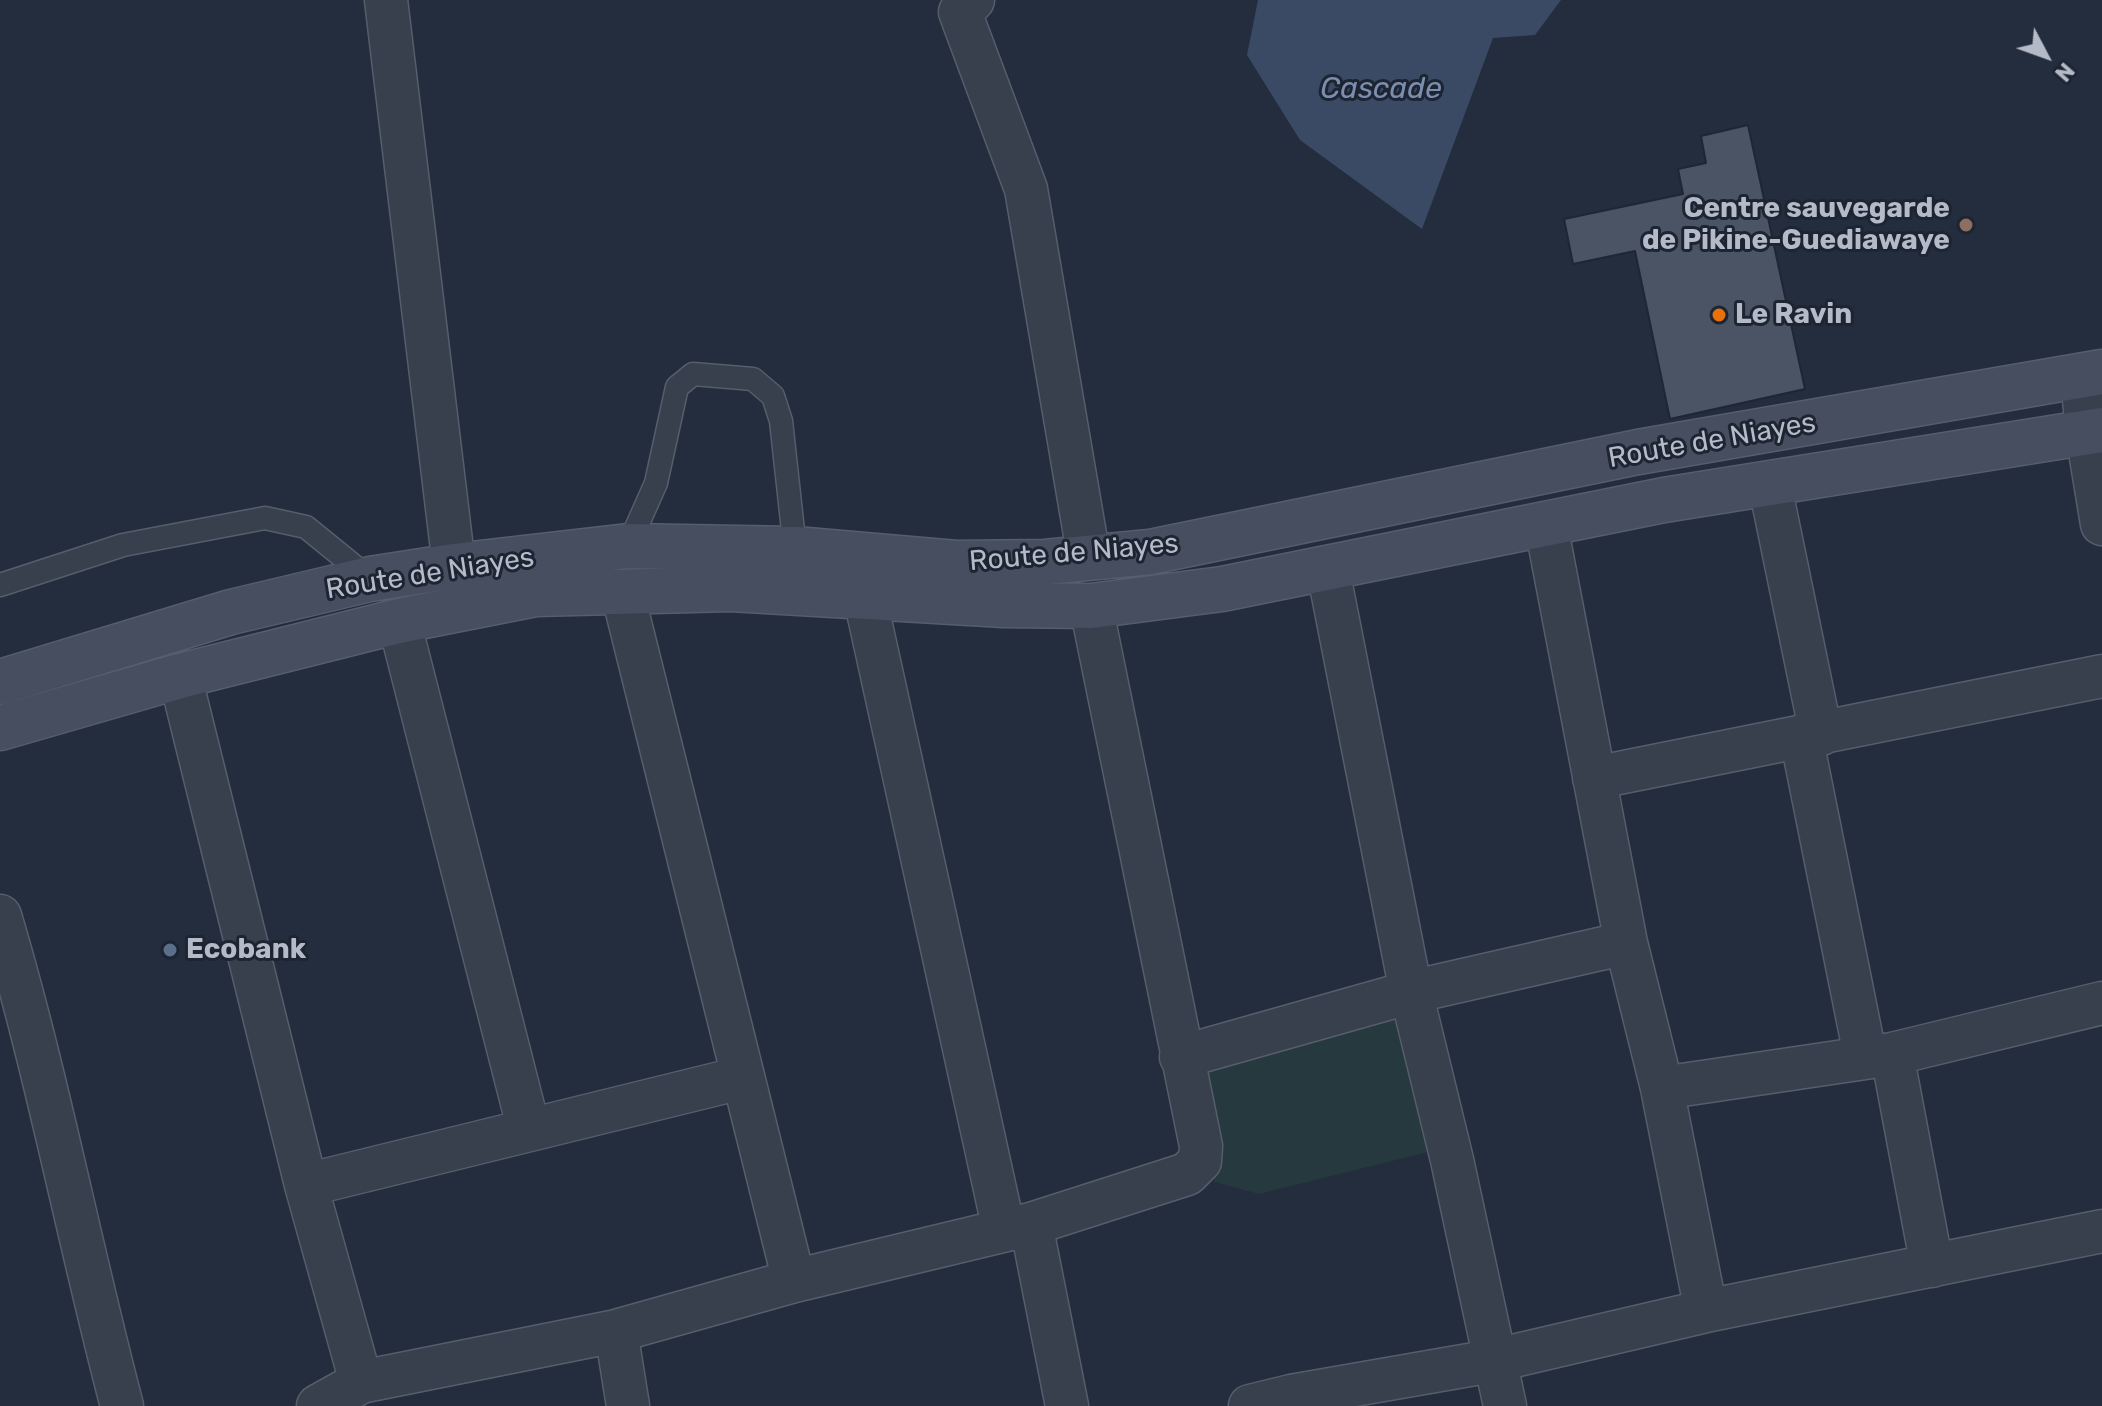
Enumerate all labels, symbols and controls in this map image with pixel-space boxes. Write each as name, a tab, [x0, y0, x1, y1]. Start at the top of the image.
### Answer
north arrow	[2006, 16, 2086, 96]
text: N	[2049, 57, 2080, 87]
water label: Cascade	[1320, 71, 1442, 107]
place label: Centre sauvegarde de Pikine-Guediawaye	[1642, 192, 1950, 258]
marker: Centre sauvegarde de Pikine-Guediawaye	[1957, 216, 1975, 234]
place label: Le Ravin	[1735, 298, 1852, 332]
marker: Le Ravin	[1710, 306, 1728, 324]
street label: Route de Niayes	[1606, 406, 1818, 476]
street label: Route de Niayes	[968, 527, 1180, 579]
street label: Route de Niayes	[324, 541, 536, 607]
place label: Ecobank	[186, 933, 306, 967]
marker: Ecobank	[161, 941, 179, 959]

